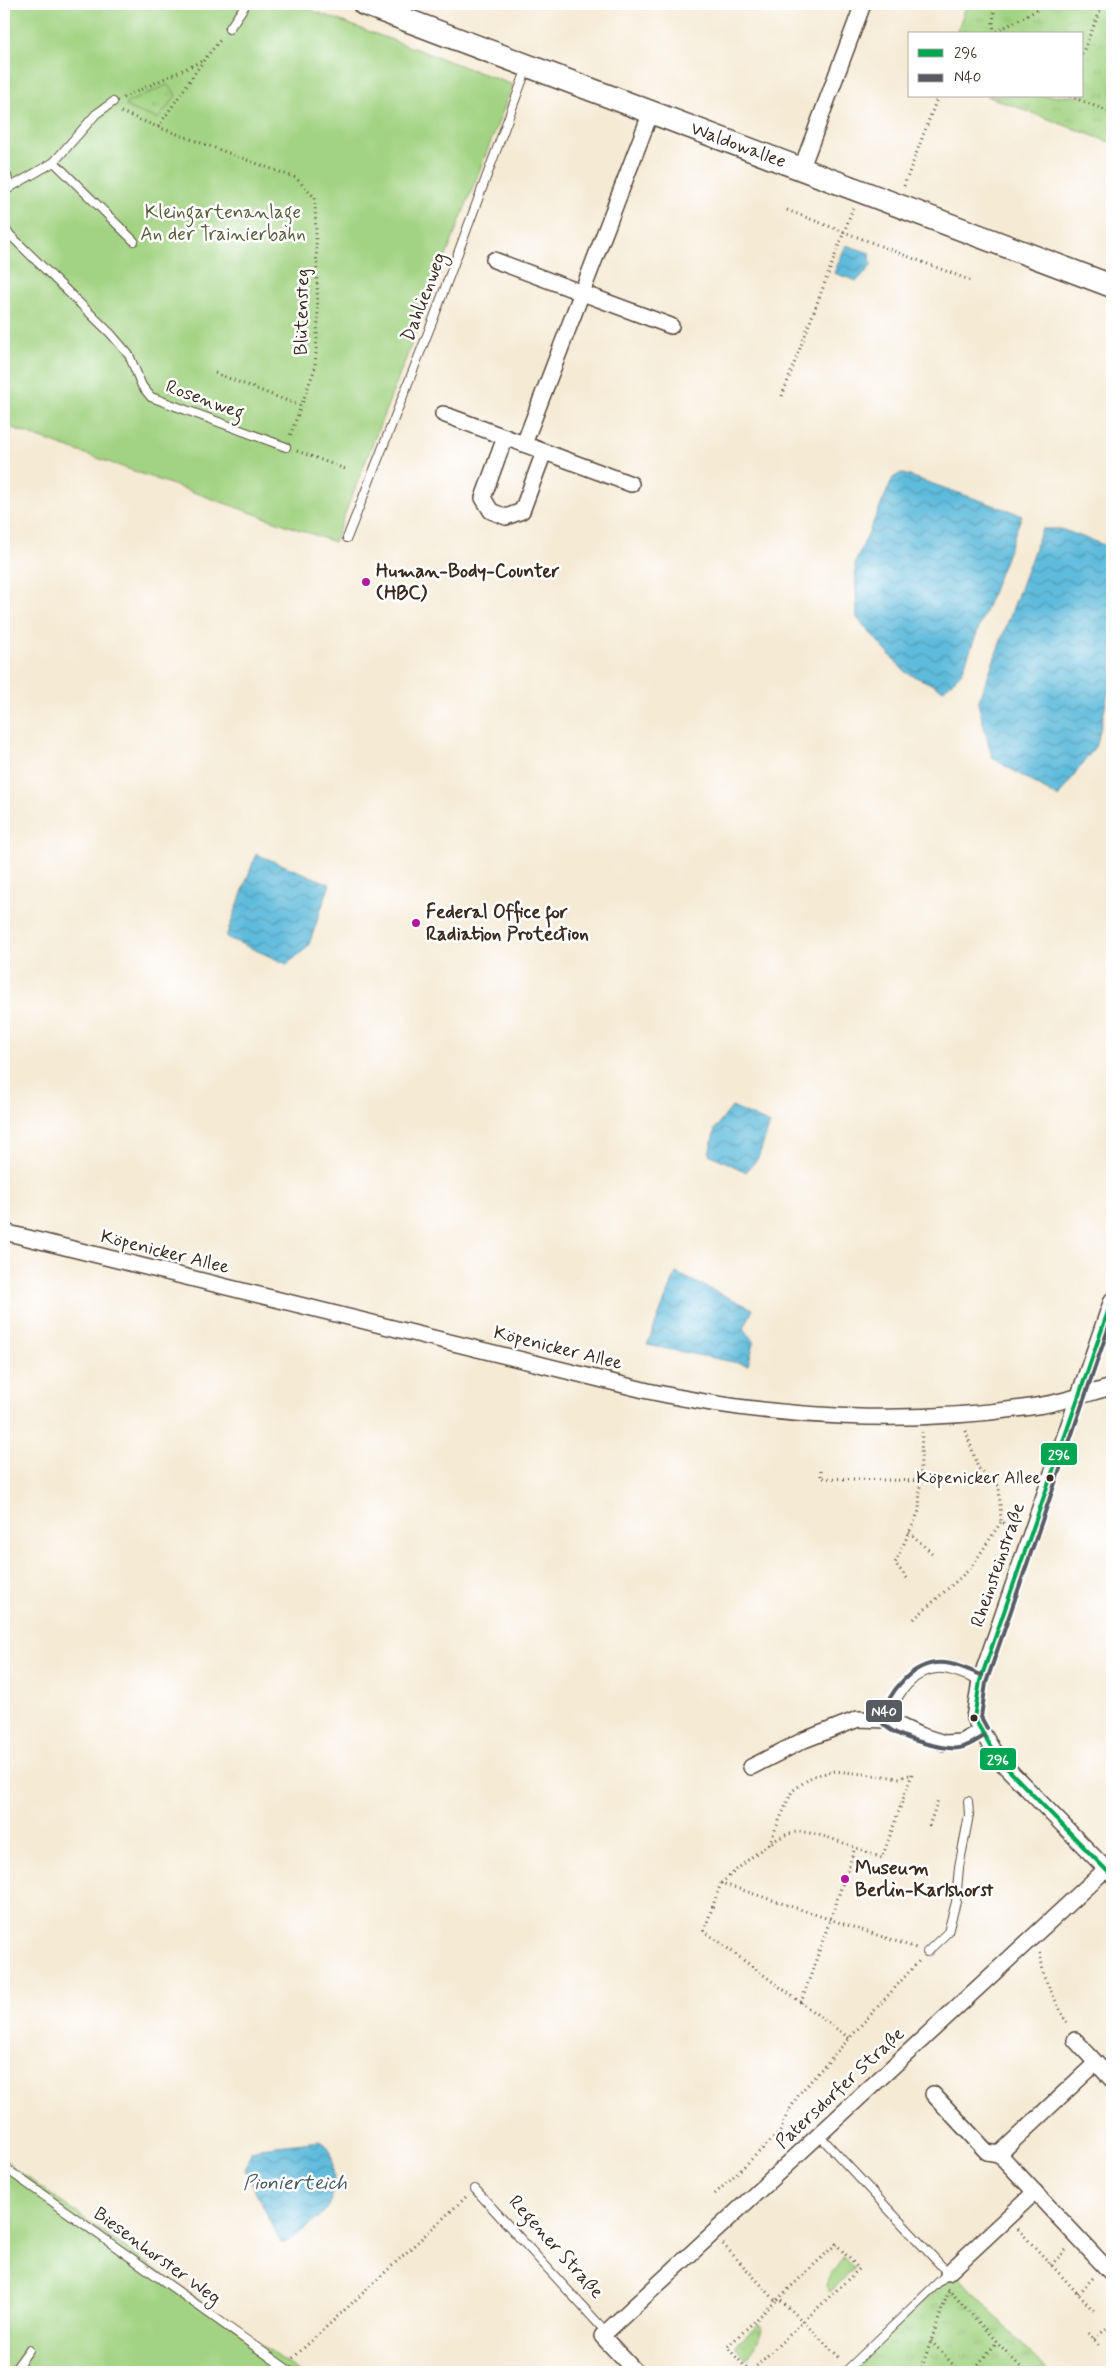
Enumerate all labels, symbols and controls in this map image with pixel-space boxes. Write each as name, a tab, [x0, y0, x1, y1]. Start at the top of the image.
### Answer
legend	[908, 32, 1084, 98]
text: 296	[954, 44, 977, 64]
text: N40	[954, 68, 981, 88]
street label: Waldowallee	[687, 115, 790, 174]
park label: Kleingartenanlage An der Trainierbahn	[140, 200, 306, 247]
street label: Dahlienweg	[396, 249, 454, 346]
street label: Blütensteg	[289, 268, 316, 356]
street label: Rosenweg	[161, 374, 248, 429]
place label: Human-Body-Counter (HBC)	[376, 559, 560, 606]
marker: Human-Body-Counter (HBC)	[360, 576, 372, 588]
place label: Federal Office for Radiation Protection	[426, 900, 589, 947]
marker: Federal Office for Radiation Protection	[410, 917, 422, 929]
street label: Köpenicker Allee	[98, 1224, 232, 1280]
street label: Köpenicker Allee	[491, 1320, 625, 1376]
line badge: 296	[1040, 1442, 1078, 1466]
text: 296	[1048, 1446, 1070, 1464]
place label: Köpenicker Allee	[916, 1466, 1041, 1490]
marker: Köpenicker Allee	[1045, 1473, 1055, 1483]
street label: Rheinsteinstraße	[965, 1499, 1031, 1631]
line badge: N40	[865, 1699, 903, 1723]
text: N40	[871, 1703, 897, 1721]
unlabelled marker	[969, 1713, 979, 1723]
line badge: 296	[979, 1747, 1017, 1771]
text: 296	[987, 1751, 1009, 1769]
place label: Museum Berlin-Karlshorst	[855, 1856, 994, 1903]
marker: Museum Berlin-Karlshorst	[839, 1873, 851, 1885]
street label: Patersdorfer Straße	[770, 2022, 910, 2154]
water label: Pionierteich	[243, 2170, 347, 2197]
street label: Regener Straße	[501, 2190, 609, 2306]
street label: Biesenhorster Weg	[87, 2201, 226, 2312]

